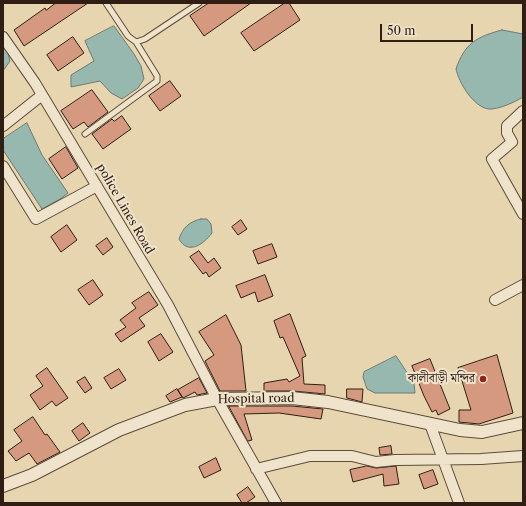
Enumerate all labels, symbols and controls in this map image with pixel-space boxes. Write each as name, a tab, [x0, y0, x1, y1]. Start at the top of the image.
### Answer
scale bar	[382, 16, 475, 42]
text: 50 m	[387, 23, 416, 38]
street label: police Lines Road	[93, 161, 157, 257]
place label: কালীবাড়ী মন্দির	[408, 372, 475, 386]
marker: কালীবাড়ী মন্দির	[478, 374, 488, 384]
street label: Hospital road	[217, 391, 295, 407]

